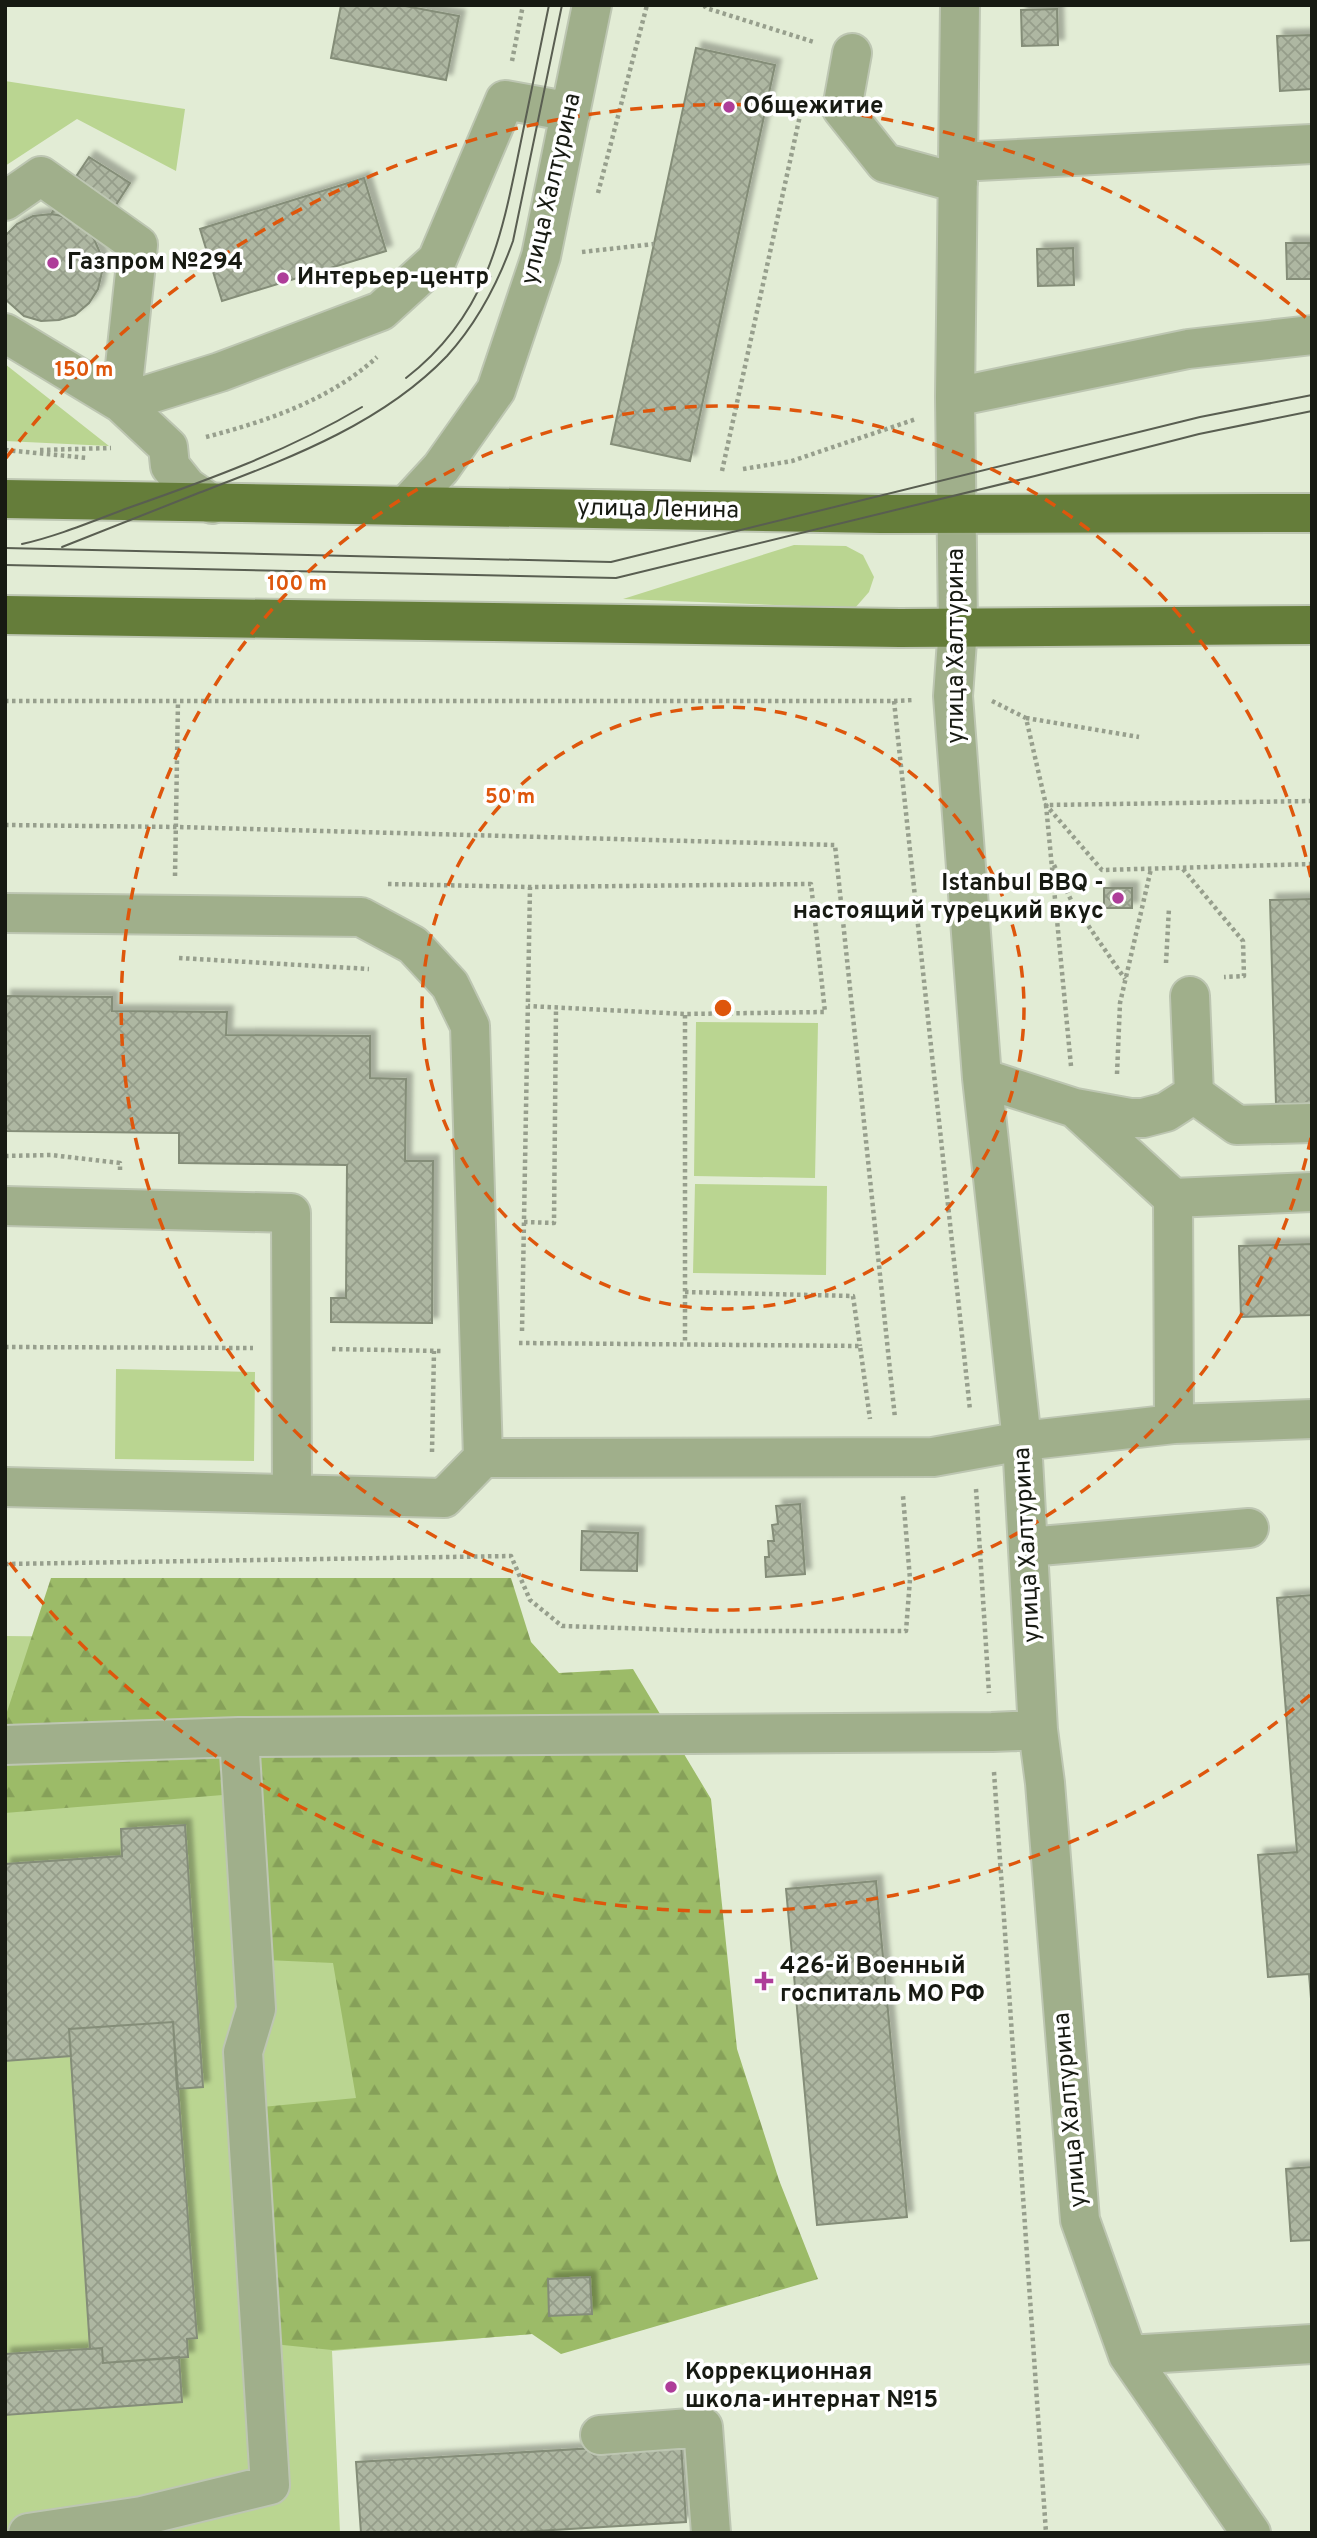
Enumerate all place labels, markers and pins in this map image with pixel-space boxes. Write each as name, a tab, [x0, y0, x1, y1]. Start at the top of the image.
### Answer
place label: Общежитие	[743, 92, 883, 122]
marker: Общежитие	[721, 99, 737, 115]
place label: Газпром №294	[67, 248, 243, 278]
marker: Газпром №294	[45, 255, 61, 271]
place label: Интерьер-центр	[297, 263, 489, 293]
marker: Интерьер-центр	[275, 270, 291, 286]
place label: Istanbul BBQ - настоящий турецкий вкус	[793, 869, 1104, 927]
marker: Istanbul BBQ - настоящий турецкий вкус	[1110, 890, 1126, 906]
centre of rings	[711, 996, 735, 1020]
place label: 426-й Военный госпиталь МО РФ	[780, 1952, 985, 2010]
marker: 426-й Военный госпиталь МО РФ	[754, 1971, 774, 1991]
place label: Коррекционная школа-интернат №15	[685, 2358, 938, 2416]
marker: Коррекционная школа-интернат №15	[663, 2379, 679, 2395]

